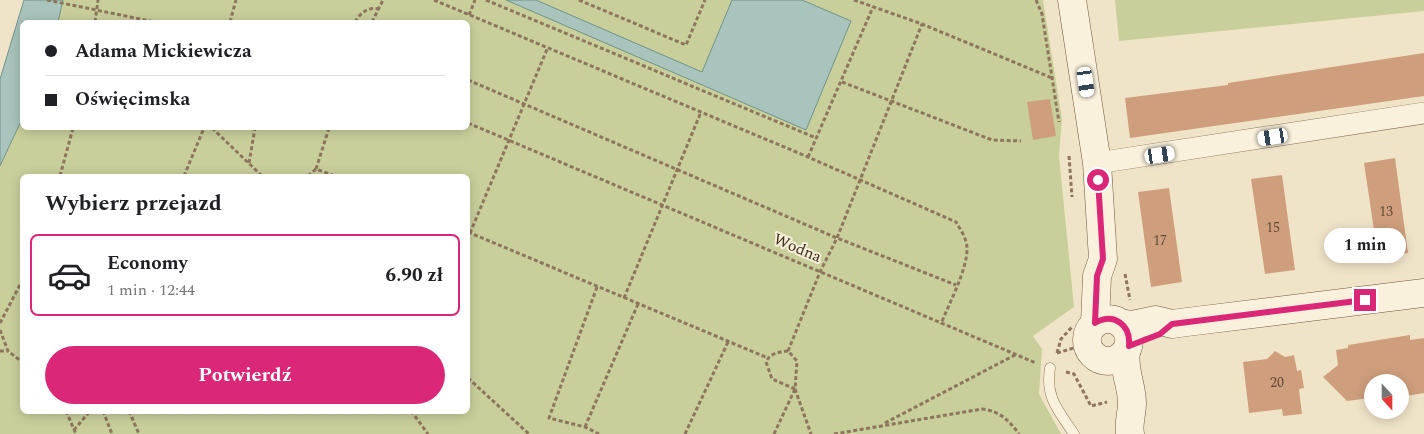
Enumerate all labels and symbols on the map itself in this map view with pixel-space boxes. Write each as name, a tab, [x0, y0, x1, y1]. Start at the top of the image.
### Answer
car	[1076, 66, 1095, 98]
car	[1257, 127, 1288, 147]
car	[1144, 145, 1175, 165]
route start	[1087, 169, 1109, 191]
house number: 13	[1379, 201, 1393, 222]
house number: 15	[1266, 217, 1280, 238]
street label: Wodna	[770, 227, 826, 269]
callout: 1 min	[1324, 228, 1406, 262]
house number: 17	[1153, 230, 1167, 251]
route end	[1354, 289, 1376, 311]
house number: 20	[1270, 372, 1284, 393]
north arrow	[1364, 374, 1409, 419]

